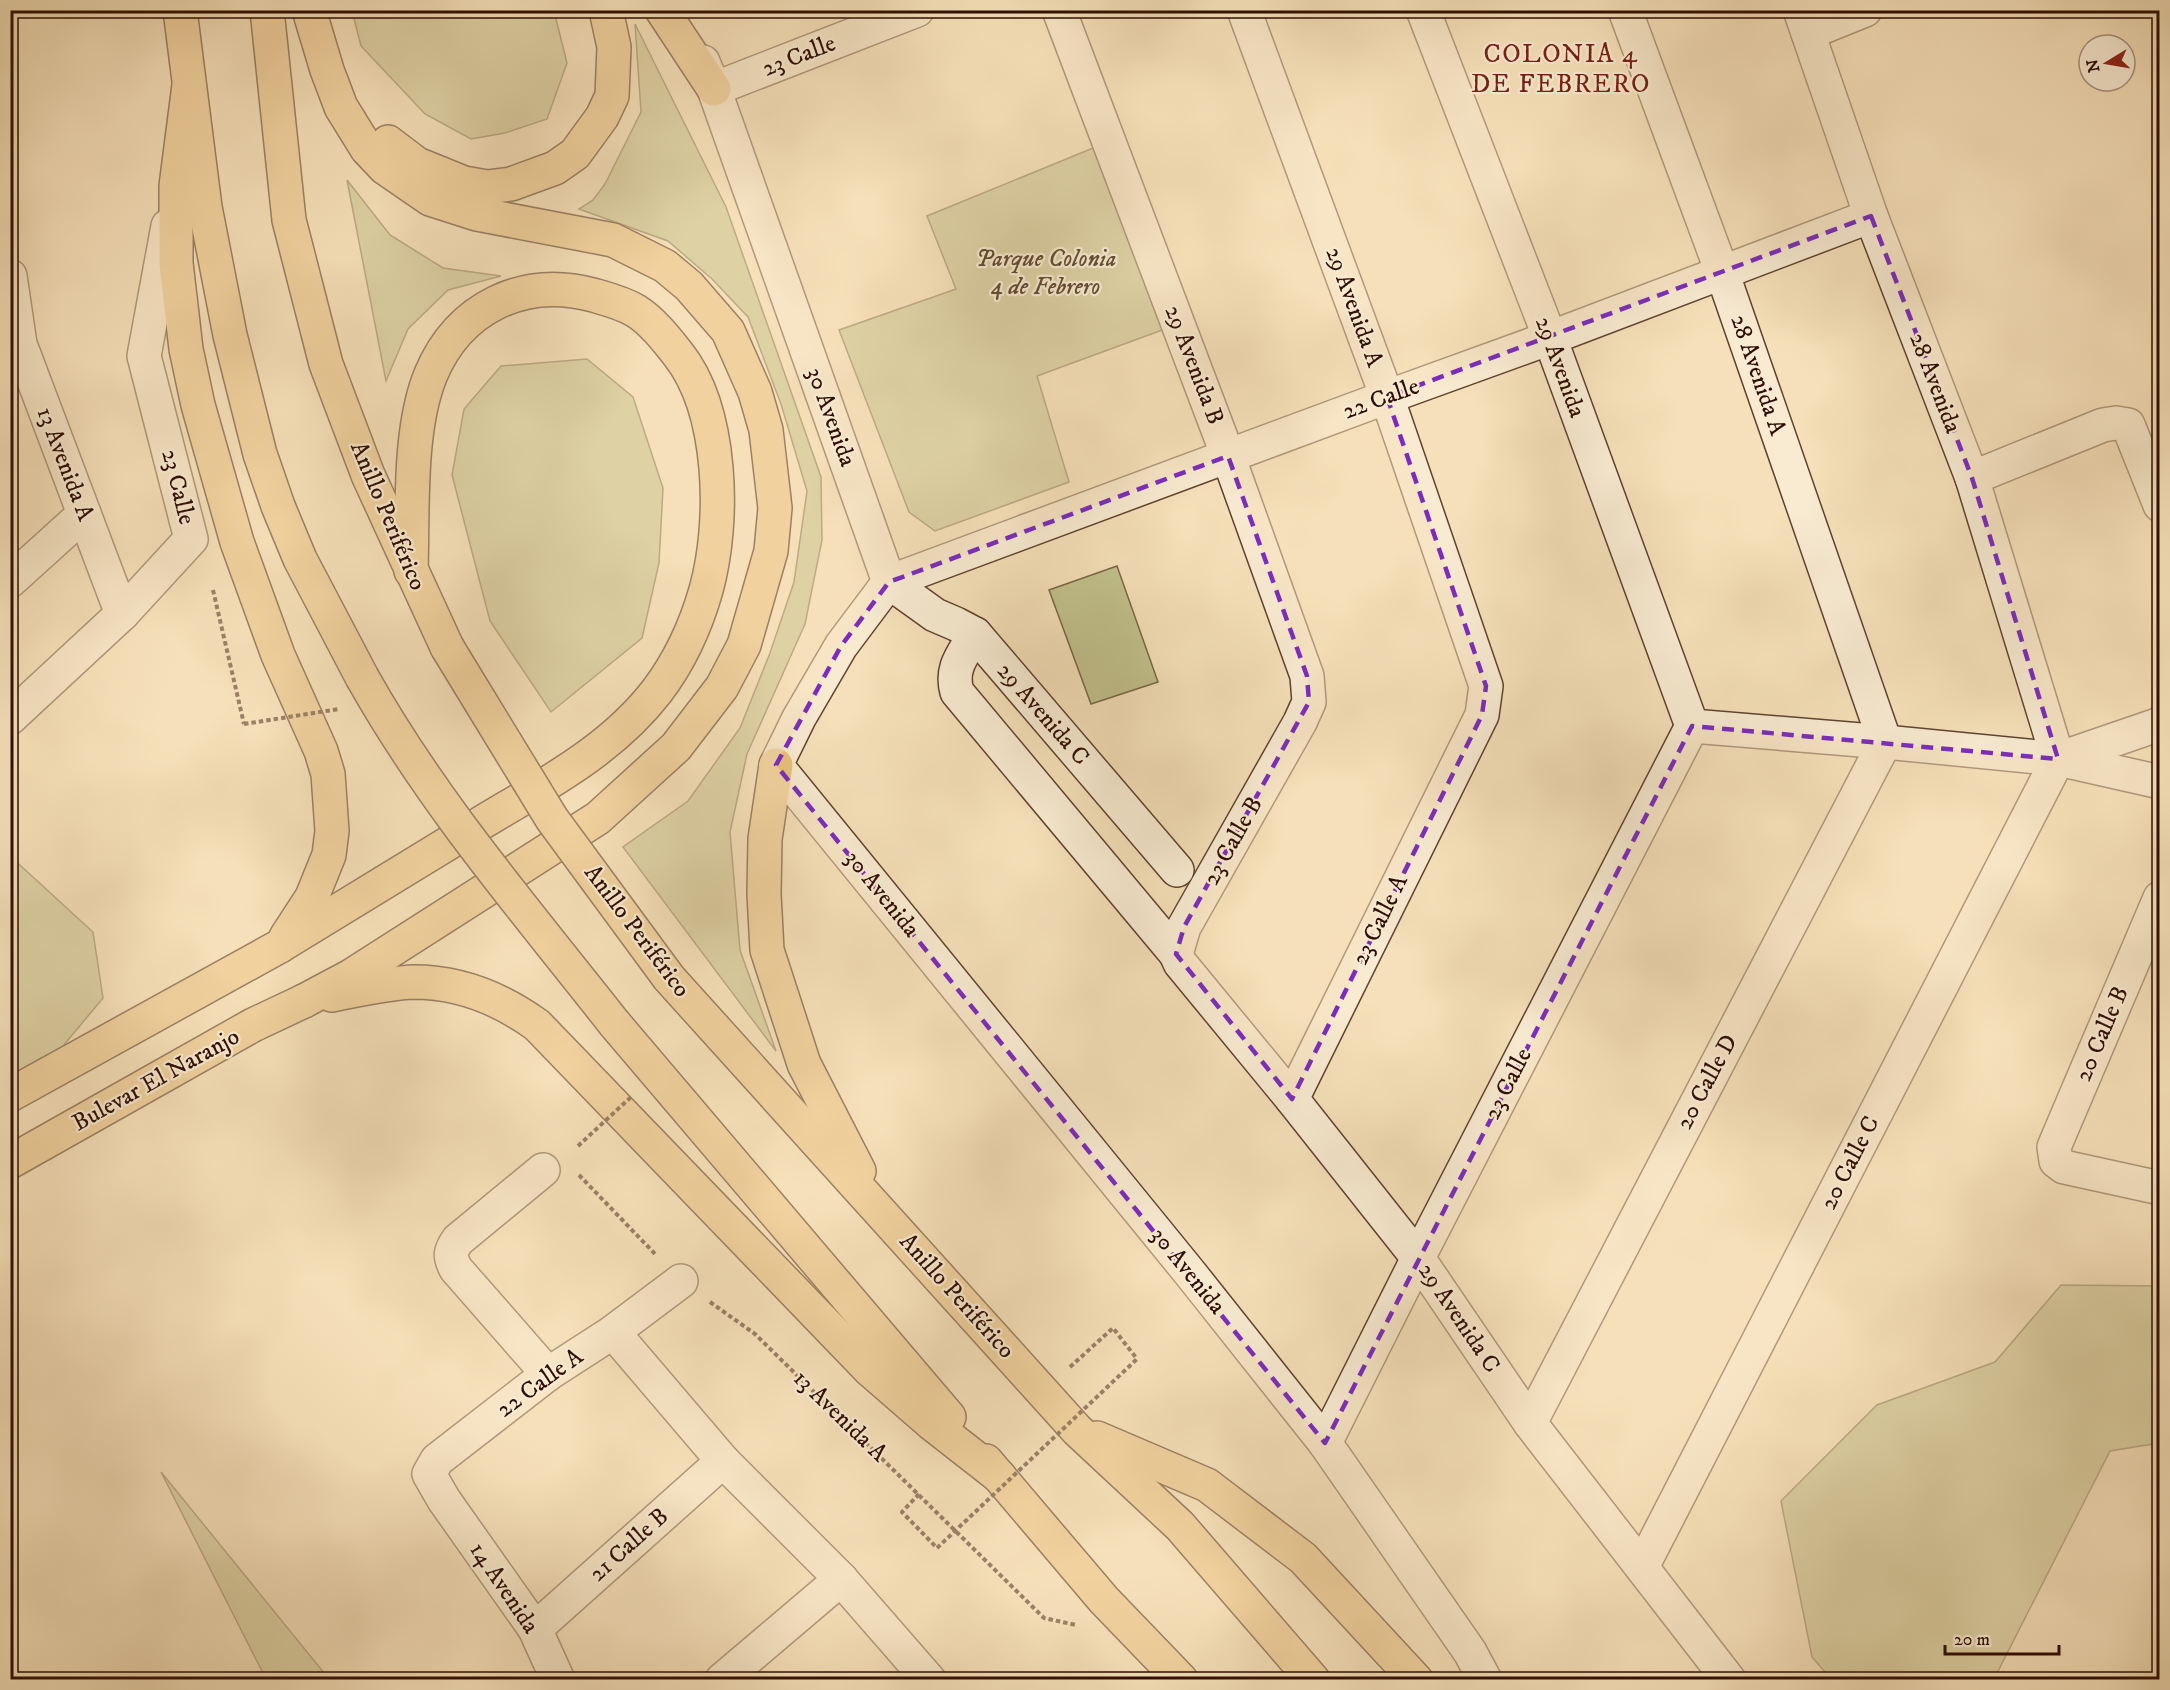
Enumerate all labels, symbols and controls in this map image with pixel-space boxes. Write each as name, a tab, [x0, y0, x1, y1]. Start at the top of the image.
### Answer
street label: 23 Calle	[758, 28, 840, 84]
north arrow	[2077, 33, 2137, 93]
district label: COLONIA 4 DE FEBRERO	[1471, 38, 1651, 101]
text: N	[2082, 57, 2104, 74]
street label: 29 Avenida A	[1318, 243, 1390, 372]
park label: Parque Colonia 4 de Febrero	[976, 244, 1116, 302]
street label: 29 Avenida B	[1158, 301, 1230, 429]
street label: 28 Avenida A	[1723, 311, 1793, 440]
street label: 29 Avenida	[1528, 313, 1592, 422]
street label: 28 Avenida	[1902, 329, 1968, 438]
street label: 30 Avenida	[799, 363, 863, 471]
street label: 22 Calle	[1339, 371, 1423, 427]
street label: 13 Avenida A	[30, 403, 101, 526]
street label: Anillo Periférico	[343, 437, 433, 595]
street label: 23 Calle	[154, 446, 202, 528]
street label: 29 Avenida C	[990, 657, 1096, 771]
street label: 23 Calle B	[1196, 791, 1270, 891]
street label: 30 Avenida	[838, 844, 927, 944]
street label: Anillo Periférico	[577, 859, 697, 1003]
street label: 23 Calle A	[1345, 869, 1415, 970]
street label: 20 Calle B	[2069, 982, 2135, 1086]
street label: Bulevar El Naranjo	[67, 1022, 245, 1138]
street label: 20 Calle D	[1670, 1029, 1744, 1135]
street label: 23 Calle	[1477, 1043, 1539, 1125]
street label: 20 Calle C	[1814, 1111, 1886, 1215]
street label: 30 Avenida	[1144, 1221, 1233, 1321]
street label: Anillo Periférico	[893, 1227, 1021, 1365]
street label: 29 Avenida C	[1411, 1257, 1507, 1379]
street label: 22 Calle A	[491, 1341, 590, 1424]
street label: 13 Avenida A	[787, 1364, 894, 1469]
street label: 21 Calle B	[583, 1502, 675, 1588]
street label: 14 Avenida	[463, 1537, 546, 1640]
scale bar	[1945, 1618, 2059, 1656]
text: 20 m	[1954, 1629, 1990, 1651]

